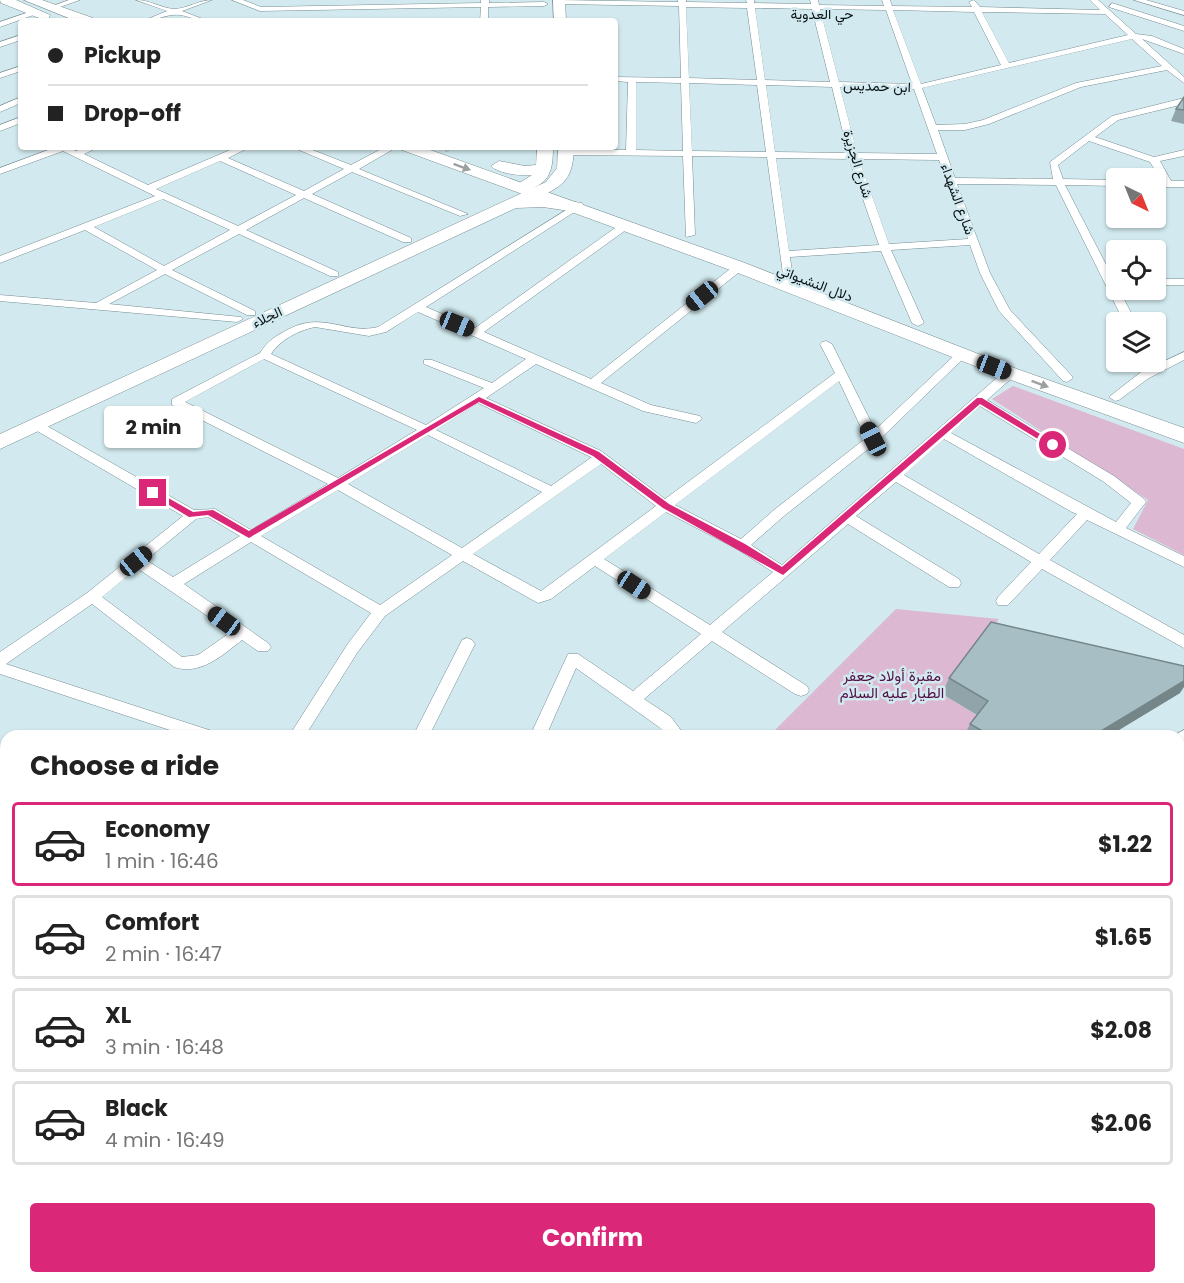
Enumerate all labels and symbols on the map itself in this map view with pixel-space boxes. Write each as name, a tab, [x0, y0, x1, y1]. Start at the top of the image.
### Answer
district label: حي العدوية	[791, 4, 853, 26]
street label: ابن حمديس	[843, 75, 911, 97]
street label: شارع الجزيرة	[837, 128, 878, 201]
street label: شارع الشهداء	[935, 161, 980, 238]
one-way arrow	[453, 162, 471, 172]
north arrow	[1106, 168, 1166, 228]
street label: دلال النشيواتي	[773, 259, 856, 309]
car	[682, 278, 722, 314]
street label: الجلاء	[249, 301, 285, 333]
car	[437, 309, 477, 339]
car	[974, 352, 1014, 382]
one-way arrow	[1031, 379, 1049, 389]
callout: 2 min	[104, 406, 202, 448]
car	[857, 419, 889, 459]
route start	[1039, 431, 1066, 458]
route end	[139, 479, 166, 506]
car	[116, 543, 156, 579]
car	[614, 568, 654, 602]
car	[204, 603, 244, 639]
park label: مقبرة أولاد جعفر الطيار عليه السلام	[840, 665, 944, 703]

